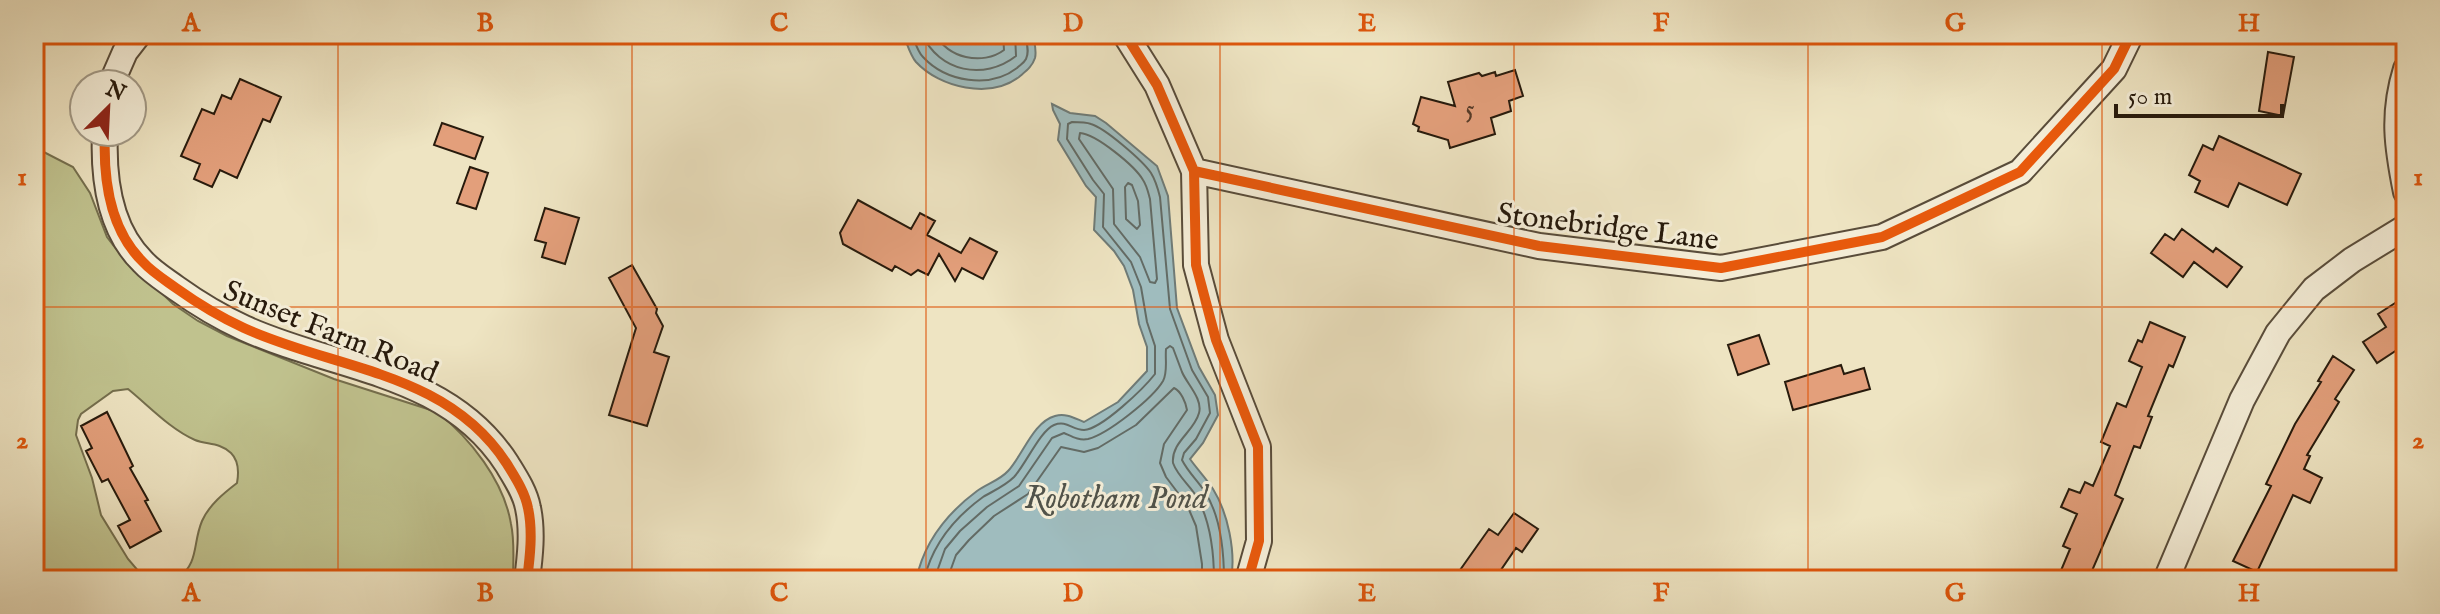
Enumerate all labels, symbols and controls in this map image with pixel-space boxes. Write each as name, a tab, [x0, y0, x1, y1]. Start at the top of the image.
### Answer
text: A	[181, 7, 201, 40]
text: B	[476, 7, 494, 40]
text: C	[770, 7, 789, 40]
text: D	[1063, 7, 1084, 40]
text: E	[1358, 7, 1376, 40]
text: F	[1653, 7, 1670, 40]
text: G	[1945, 7, 1966, 40]
text: H	[2238, 7, 2260, 40]
north arrow	[68, 68, 148, 148]
scale bar	[2116, 68, 2282, 118]
text: N	[100, 74, 130, 108]
text: 50 m	[2128, 82, 2172, 113]
house number: 5	[1465, 93, 1475, 126]
text: 1	[17, 161, 27, 194]
text: 1	[2413, 161, 2423, 194]
street label: Stonebridge Lane	[1495, 196, 1721, 260]
street label: Sunset Farm Road	[217, 272, 444, 394]
text: 2	[16, 424, 28, 457]
text: 2	[2412, 424, 2424, 457]
water label: Robotham Pond	[1025, 479, 1209, 520]
text: A	[181, 577, 201, 610]
text: B	[476, 577, 494, 610]
text: C	[770, 577, 789, 610]
text: D	[1063, 577, 1084, 610]
text: E	[1358, 577, 1376, 610]
text: F	[1653, 577, 1670, 610]
text: G	[1945, 577, 1966, 610]
text: H	[2238, 577, 2260, 610]

